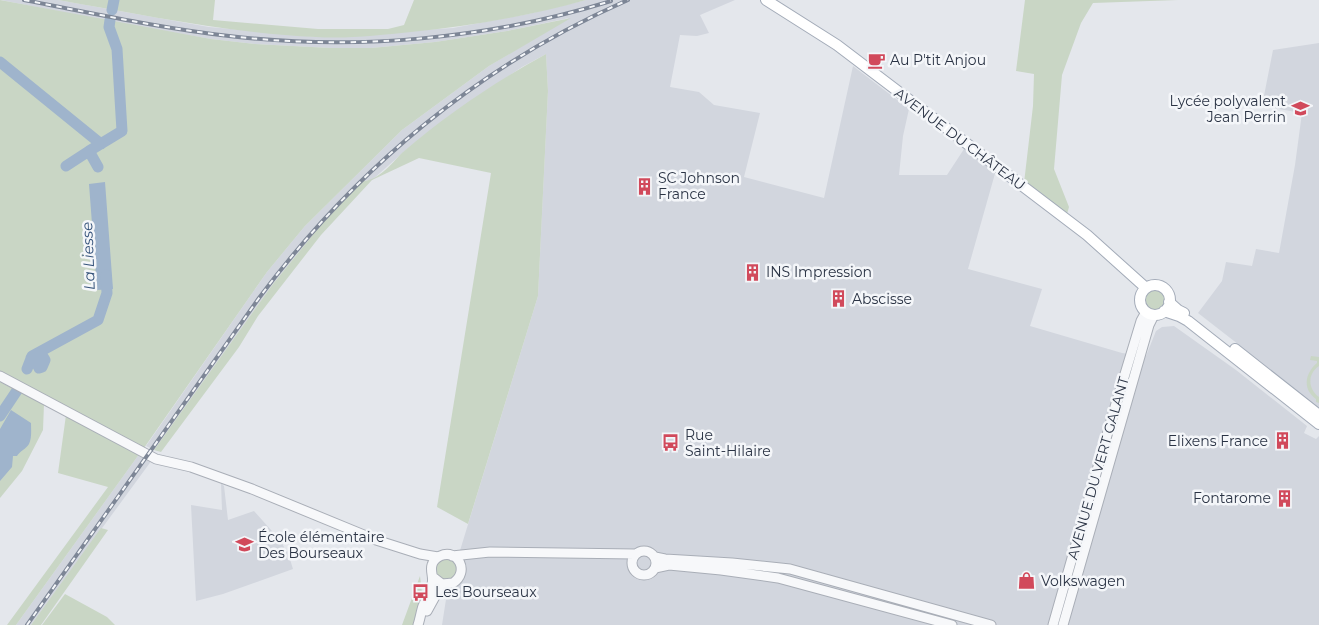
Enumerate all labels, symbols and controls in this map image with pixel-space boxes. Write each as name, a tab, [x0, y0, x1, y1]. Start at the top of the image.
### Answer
cafe icon: Au P'tit Anjou	[866, 50, 886, 70]
place label: Au P'tit Anjou	[890, 51, 986, 69]
street label: AVENUE DU CHÂTEAU	[891, 84, 1029, 194]
place label: Lycée polyvalent Jean Perrin	[1170, 92, 1286, 126]
school or university icon: Lycée polyvalent Jean Perrin	[1290, 99, 1310, 119]
place label: SC Johnson France	[658, 169, 740, 203]
building icon: SC Johnson France	[634, 176, 654, 196]
water label: La Liesse	[77, 221, 99, 291]
building icon: INS Impression	[742, 262, 762, 282]
place label: INS Impression	[766, 263, 872, 281]
building icon: Abscisse	[828, 289, 848, 309]
place label: Abscisse	[852, 290, 912, 308]
street label: AVENUE DU VERT GALANT	[1063, 374, 1133, 562]
place label: Rue Saint-Hilaire	[685, 426, 771, 460]
building icon: Elixens France	[1272, 431, 1292, 451]
place label: Elixens France	[1168, 432, 1268, 450]
bus stop icon: Rue Saint-Hilaire	[661, 433, 681, 453]
building icon: Fontarome	[1275, 488, 1295, 508]
place label: Fontarome	[1193, 489, 1271, 507]
place label: École élémentaire Des Bourseaux	[258, 528, 384, 562]
school or university icon: École élémentaire Des Bourseaux	[234, 535, 254, 555]
shop icon: Volkswagen	[1017, 571, 1037, 591]
place label: Volkswagen	[1041, 572, 1125, 590]
bus stop icon: Les Bourseaux	[411, 582, 431, 602]
place label: Les Bourseaux	[435, 583, 537, 601]

